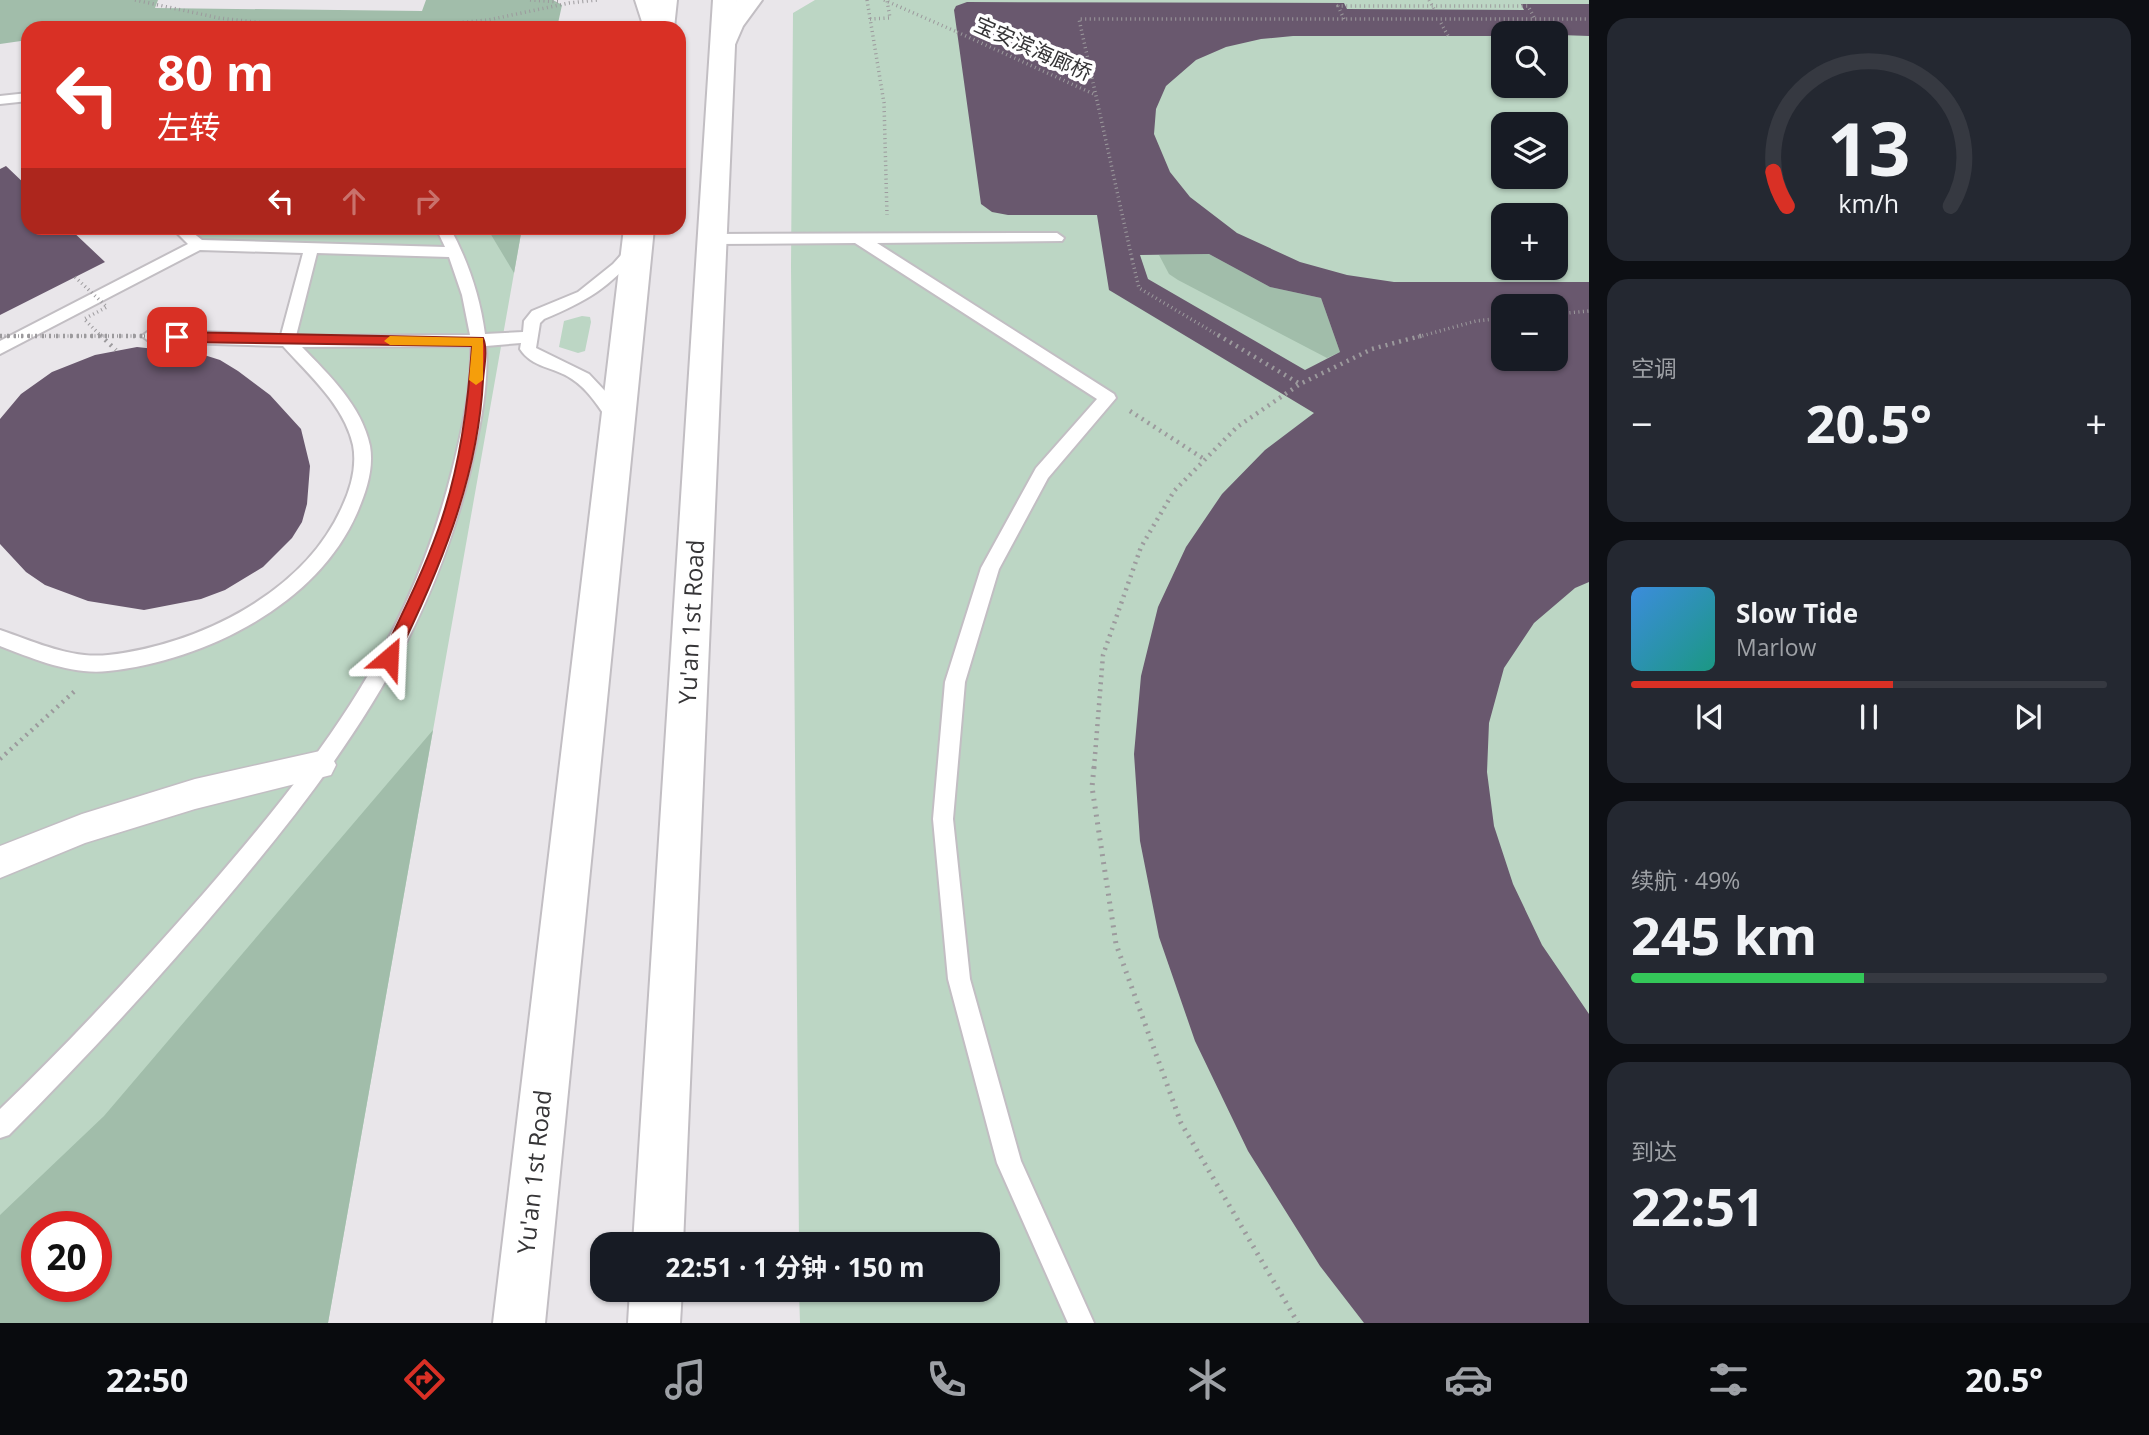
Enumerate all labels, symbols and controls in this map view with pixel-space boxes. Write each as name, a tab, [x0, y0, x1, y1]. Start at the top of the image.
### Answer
street label: 宝安滨海廊桥	[970, 10, 1097, 87]
map controls	[1491, 21, 1568, 371]
button: search	[1491, 21, 1568, 98]
text: 80 m	[157, 39, 274, 105]
icon: left	[42, 49, 133, 140]
text: 13	[1827, 98, 1911, 197]
text: 左转	[157, 105, 221, 148]
button: layers	[1491, 112, 1568, 189]
icon: left	[262, 182, 300, 220]
icon: ahead	[335, 182, 373, 220]
icon: right	[408, 182, 446, 220]
text: km/h	[1839, 185, 1899, 219]
button: +	[1491, 203, 1568, 280]
button: −	[1491, 294, 1568, 371]
pin	[147, 307, 207, 367]
icon: arrive	[158, 318, 196, 356]
text: 空调	[1631, 352, 1677, 384]
text: 20.5°	[1806, 387, 1932, 458]
text: −	[1631, 397, 1653, 449]
text: +	[2085, 397, 2107, 449]
street label: Yu'an 1st Road	[670, 539, 711, 705]
text: Slow Tide	[1736, 595, 1858, 631]
position arrow	[352, 621, 426, 695]
text: Marlow	[1736, 631, 1816, 663]
icon: previous	[1691, 698, 1729, 736]
icon: pause	[1850, 698, 1888, 736]
icon: next	[2009, 698, 2047, 736]
text: 续航 · 49%	[1631, 864, 1740, 896]
text: 245 km	[1631, 899, 1817, 970]
street label: Yu'an 1st Road	[508, 1088, 559, 1256]
text: 到达	[1631, 1135, 1677, 1167]
text: 22:51	[1631, 1170, 1765, 1241]
speed limit sign: 20	[21, 1211, 112, 1302]
text: 22:51 · 1 分钟 · 150 m	[665, 1249, 925, 1285]
icon: directions	[400, 1355, 449, 1404]
icon: music	[661, 1355, 710, 1404]
icon: phone	[922, 1355, 971, 1404]
icon: climate	[1183, 1355, 1232, 1404]
icon: car	[1444, 1355, 1493, 1404]
icon: filters	[1704, 1355, 1753, 1404]
text: 22:50	[106, 1358, 188, 1401]
text: 20.5°	[1965, 1358, 2043, 1401]

